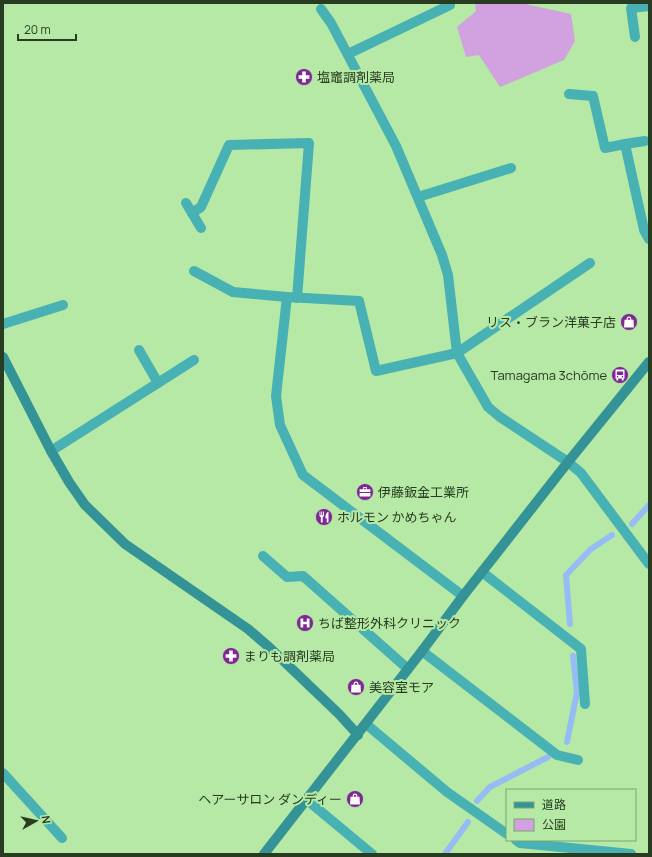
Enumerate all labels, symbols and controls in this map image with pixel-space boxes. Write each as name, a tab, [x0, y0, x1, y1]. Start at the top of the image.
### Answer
scale bar	[18, 16, 76, 42]
text: 20 m	[24, 21, 51, 38]
pharmacy icon: 塩竈調剤薬局	[294, 67, 314, 87]
place label: 塩竈調剤薬局	[317, 68, 395, 86]
shop icon: リス・ブラン洋菓子店	[619, 312, 639, 332]
place label: リス・ブラン洋菓子店	[486, 313, 616, 331]
bus stop icon: Tamagama 3chōme	[610, 365, 630, 385]
place label: Tamagama 3chōme	[491, 366, 607, 384]
office icon: 伊藤鈑金工業所	[355, 482, 375, 502]
place label: 伊藤鈑金工業所	[378, 483, 469, 501]
restaurant icon: ホルモン かめちゃん	[314, 507, 334, 527]
place label: ホルモン かめちゃん	[337, 508, 457, 526]
hospital icon: ちば整形外科クリニック	[295, 613, 315, 633]
place label: ちば整形外科クリニック	[318, 614, 461, 632]
pharmacy icon: まりも調剤薬局	[221, 646, 241, 666]
place label: まりも調剤薬局	[244, 647, 335, 665]
shop icon: 美容室モア	[346, 677, 366, 697]
place label: 美容室モア	[369, 678, 434, 696]
shop icon: ヘアーサロン ダンディー	[345, 789, 365, 809]
legend	[506, 789, 636, 841]
place label: ヘアーサロン ダンディー	[198, 790, 342, 808]
text: 道路	[542, 796, 566, 813]
north arrow	[16, 801, 56, 841]
text: N	[38, 815, 54, 825]
text: 公園	[542, 816, 566, 833]

